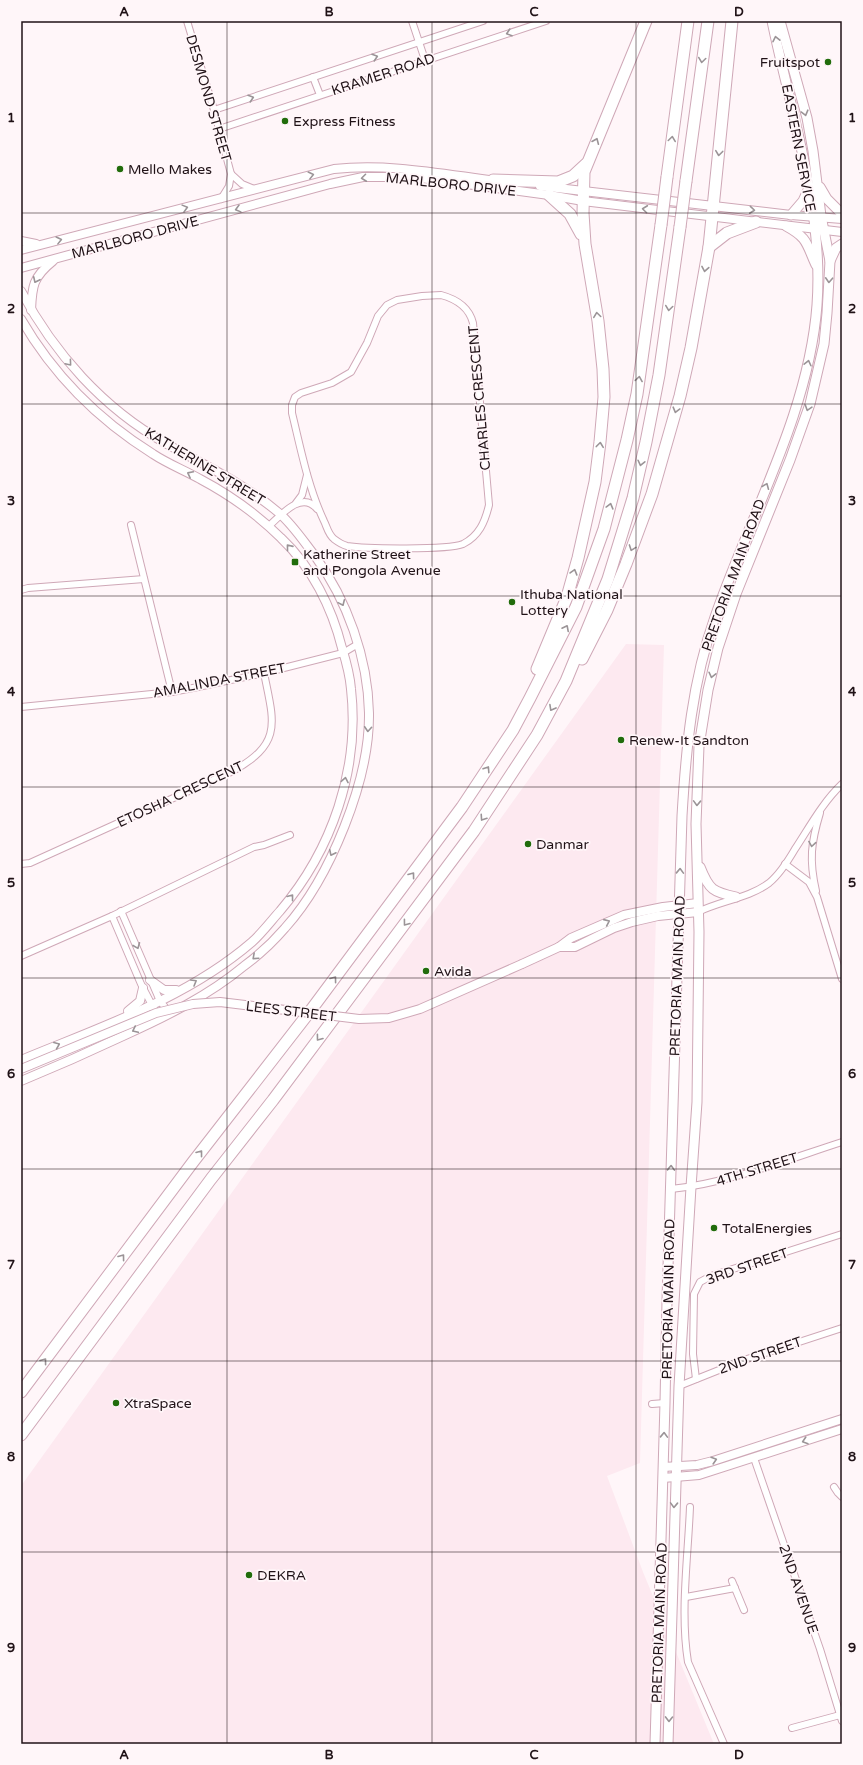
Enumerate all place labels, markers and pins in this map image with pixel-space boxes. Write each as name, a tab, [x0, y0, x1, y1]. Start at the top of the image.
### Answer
place label: Fruitspot	[760, 54, 821, 71]
marker: Fruitspot	[823, 57, 833, 67]
place label: Express Fitness	[293, 113, 396, 130]
marker: Express Fitness	[280, 116, 290, 126]
place label: Mello Makes	[128, 161, 212, 178]
marker: Mello Makes	[115, 164, 125, 174]
place label: Katherine Street and Pongola Avenue	[303, 546, 441, 579]
marker: Katherine Street and Pongola Avenue	[290, 557, 300, 567]
place label: Ithuba National Lottery	[520, 586, 623, 619]
marker: Ithuba National Lottery	[507, 597, 517, 607]
place label: Renew-It Sandton	[629, 732, 749, 749]
marker: Renew-It Sandton	[616, 735, 626, 745]
place label: Danmar	[536, 836, 589, 853]
marker: Danmar	[523, 839, 533, 849]
place label: Avida	[434, 963, 472, 980]
marker: Avida	[421, 966, 431, 976]
place label: TotalEnergies	[722, 1220, 812, 1237]
marker: TotalEnergies	[709, 1223, 719, 1233]
place label: XtraSpace	[124, 1395, 192, 1412]
marker: XtraSpace	[111, 1398, 121, 1408]
place label: DEKRA	[257, 1567, 306, 1584]
marker: DEKRA	[244, 1570, 254, 1580]

